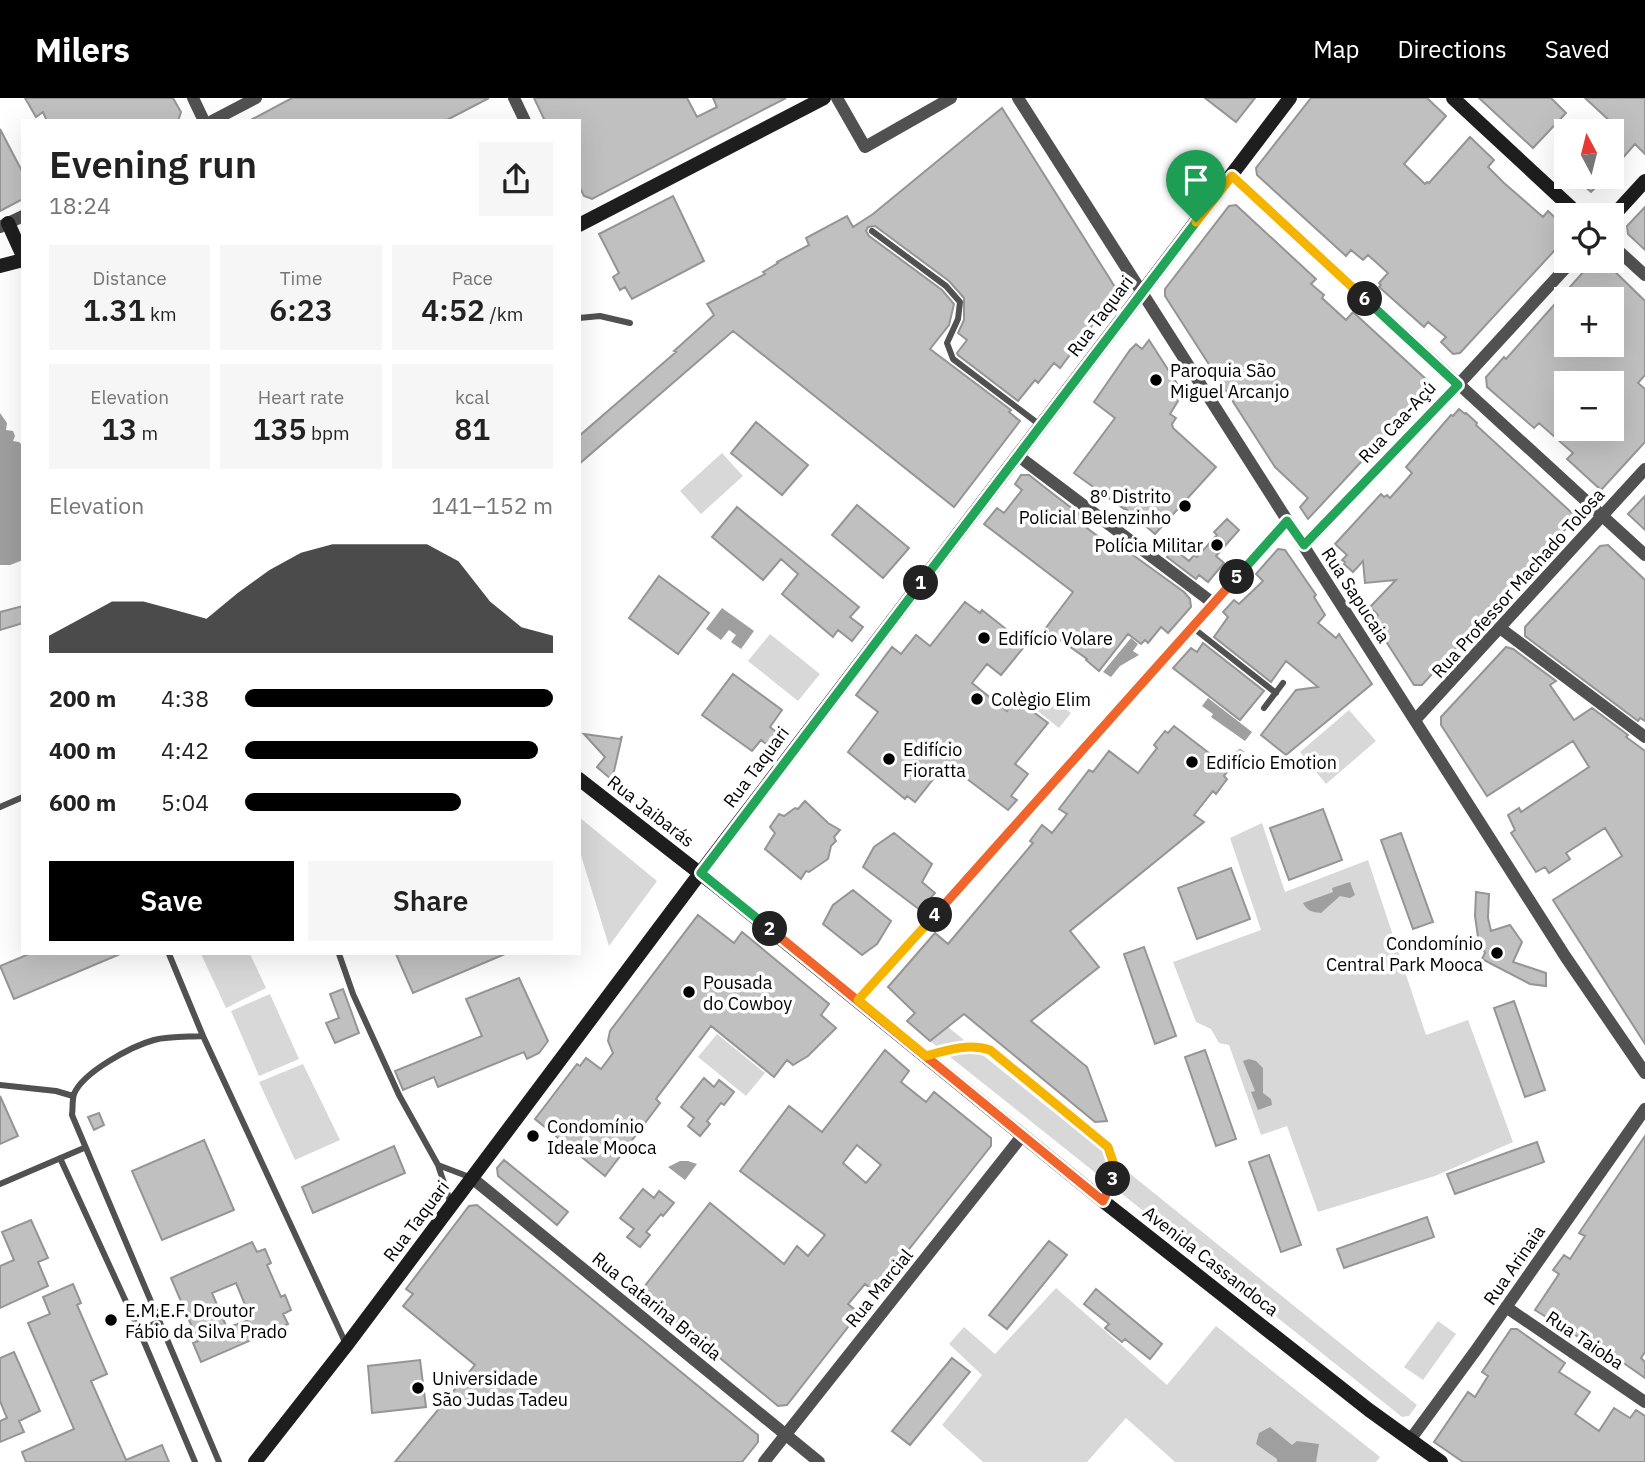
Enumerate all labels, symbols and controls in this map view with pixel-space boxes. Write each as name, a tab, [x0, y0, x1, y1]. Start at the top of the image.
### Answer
text: Milers	[35, 28, 130, 71]
text: Map	[1313, 33, 1359, 65]
text: Directions	[1397, 33, 1507, 65]
text: Saved	[1545, 33, 1610, 65]
north arrow	[1554, 119, 1624, 189]
map controls	[1554, 119, 1624, 441]
text: Evening run	[49, 139, 257, 188]
button: share	[479, 142, 553, 216]
pin	[1166, 150, 1226, 222]
icon: arrive	[1177, 161, 1215, 199]
text: 18:24	[49, 190, 111, 220]
button: locate	[1554, 203, 1624, 273]
text: Distance	[93, 266, 167, 290]
text: Time	[280, 266, 322, 290]
text: Pace	[452, 266, 493, 290]
street label: Rua Taquari	[1062, 271, 1138, 361]
pin: 6	[1348, 282, 1382, 316]
text: 6	[1359, 286, 1370, 310]
button: +	[1554, 287, 1624, 357]
text: 1.31	[83, 290, 146, 329]
text: 6:23	[269, 290, 333, 329]
text: 4:52	[421, 290, 485, 329]
text: km	[146, 302, 177, 326]
text: /km	[485, 302, 523, 326]
place label: Paroquia São Miguel Arcanjo	[1170, 359, 1289, 403]
button: −	[1554, 371, 1624, 441]
marker: Paroquia São Miguel Arcanjo	[1148, 372, 1164, 388]
street label: Rua Caa-Açú	[1353, 376, 1441, 468]
text: Elevation	[90, 385, 169, 409]
text: Heart rate	[258, 385, 344, 409]
text: kcal	[455, 385, 490, 409]
text: 13	[101, 409, 137, 448]
text: 135	[252, 409, 306, 448]
text: 81	[454, 409, 490, 448]
text: m	[137, 421, 158, 445]
text: bpm	[306, 421, 350, 445]
street label: Rua Professor Machado Tolosa	[1427, 483, 1610, 683]
place label: 8º Distrito Policial Belenzinho	[1019, 485, 1171, 529]
text: Elevation	[49, 490, 144, 520]
text: 141–152 m	[431, 490, 553, 520]
marker: 8º Distrito Policial Belenzinho	[1177, 498, 1193, 514]
place label: Polícia Militar	[1095, 534, 1203, 557]
marker: Polícia Militar	[1209, 537, 1225, 553]
street label: Rua Sapucaia	[1317, 543, 1396, 647]
pin: 5	[1220, 560, 1254, 594]
text: 5	[1231, 564, 1242, 588]
pin: 1	[904, 566, 939, 601]
text: 1	[915, 570, 926, 594]
place label: Edifício Volare	[998, 627, 1113, 650]
marker: Edifício Volare	[976, 630, 992, 646]
text: 200 m	[49, 683, 116, 713]
text: 4:38	[161, 683, 209, 713]
place label: Colègio Elim	[991, 688, 1091, 711]
marker: Colègio Elim	[969, 691, 985, 707]
street label: Rua Taquari	[718, 722, 794, 812]
text: 400 m	[49, 735, 116, 765]
text: 4:42	[161, 735, 209, 765]
place label: Edifício Fioratta	[903, 738, 966, 782]
marker: Edifício Fioratta	[881, 751, 897, 767]
place label: Edifício Emotion	[1206, 751, 1337, 774]
marker: Edifício Emotion	[1184, 754, 1200, 770]
street label: Rua Jaibarás	[603, 770, 699, 852]
text: 600 m	[49, 787, 116, 817]
text: 5:04	[161, 787, 209, 817]
button: Save	[49, 861, 294, 941]
button: Share	[308, 861, 553, 941]
pin: 4	[918, 898, 953, 932]
text: 4	[929, 902, 940, 926]
pin: 2	[752, 912, 788, 946]
text: 2	[764, 916, 775, 940]
place label: Condomínio Central Park Mooca	[1326, 932, 1483, 976]
marker: Condomínio Central Park Mooca	[1489, 945, 1505, 961]
place label: Pousada do Cowboy	[703, 971, 792, 1015]
marker: Pousada do Cowboy	[681, 984, 697, 1000]
place label: Condomínio Ideale Mooca	[547, 1115, 657, 1159]
marker: Condomínio Ideale Mooca	[525, 1128, 541, 1144]
pin: 3	[1096, 1162, 1130, 1196]
text: 3	[1107, 1166, 1118, 1190]
street label: Rua Taquari	[378, 1176, 454, 1266]
street label: Avenida Cassandoca	[1139, 1201, 1284, 1321]
street label: Rua Arinaia	[1478, 1220, 1550, 1309]
street label: Rua Marcial	[840, 1244, 918, 1332]
street label: Rua Catarina Braida	[588, 1247, 727, 1366]
place label: E.M.E.F. Droutor Fábio da Silva Prado	[125, 1299, 287, 1343]
street label: Rua Taioba	[1542, 1306, 1629, 1375]
marker: E.M.E.F. Droutor Fábio da Silva Prado	[103, 1312, 119, 1328]
place label: Universidade São Judas Tadeu	[432, 1367, 568, 1411]
marker: Universidade São Judas Tadeu	[410, 1380, 426, 1396]

